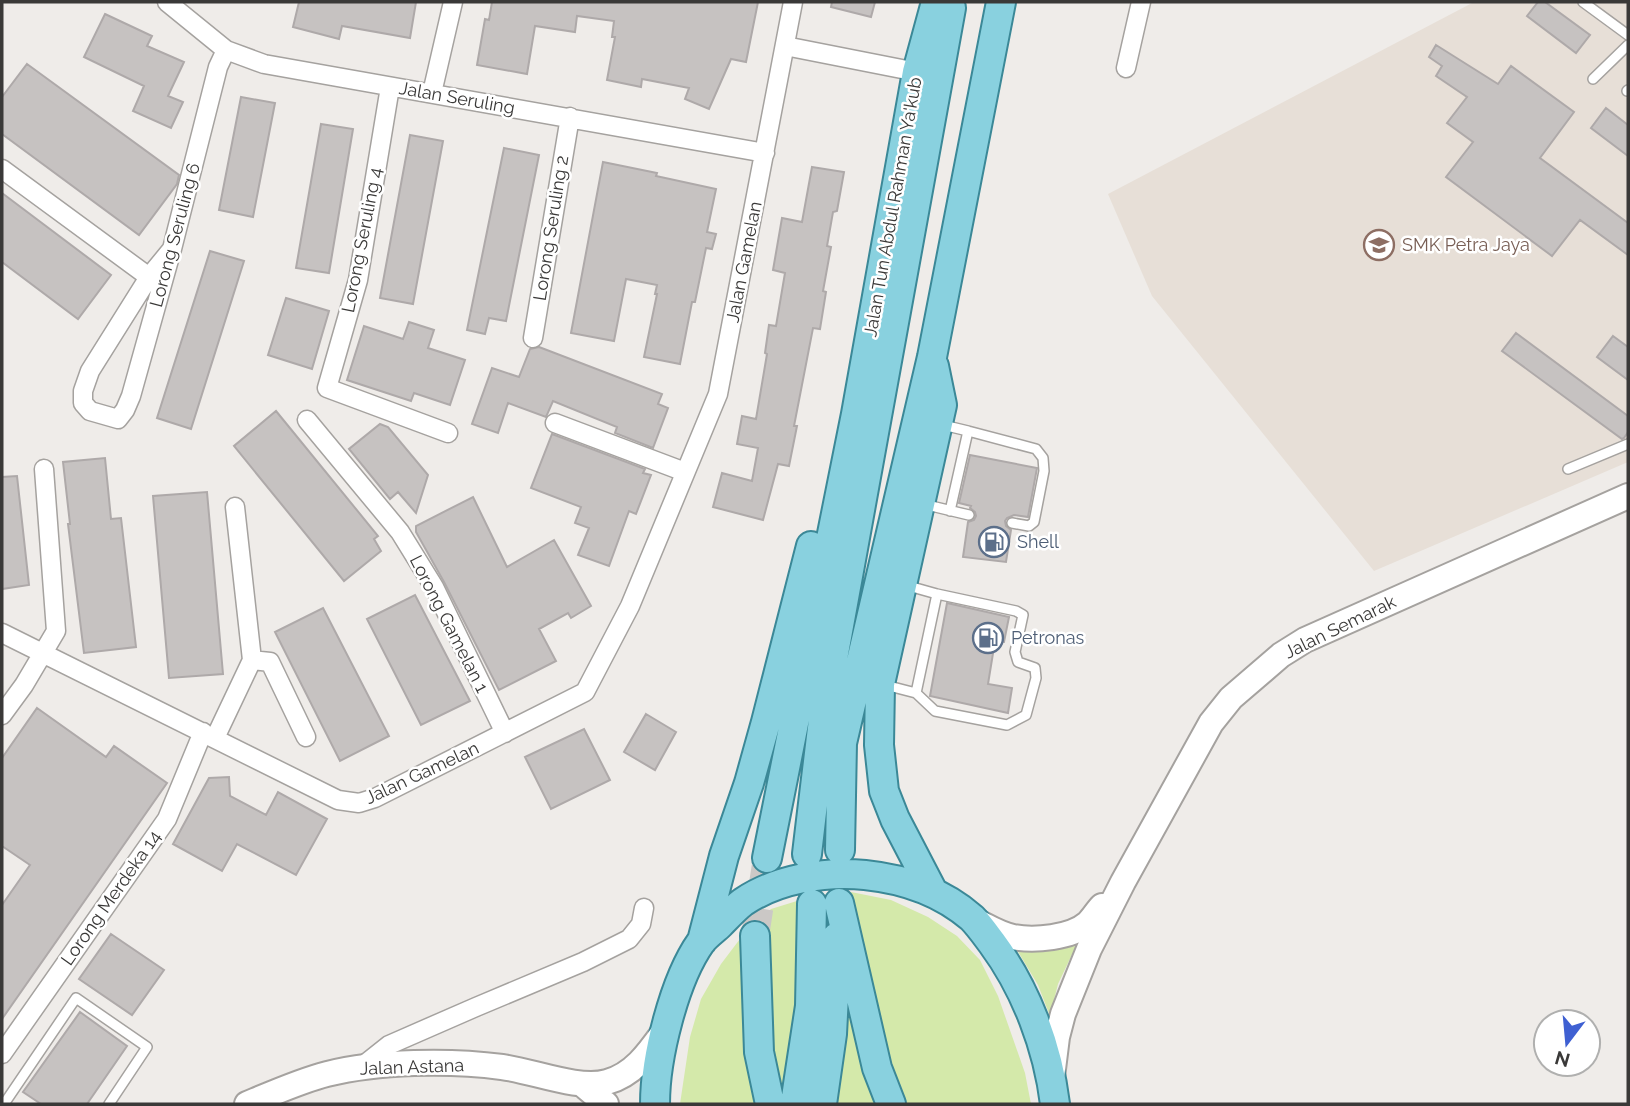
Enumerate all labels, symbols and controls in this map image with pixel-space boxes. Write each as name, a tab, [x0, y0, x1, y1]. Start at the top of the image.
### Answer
street label: Jalan Tun Abdul Rahman Ya'kub	[859, 75, 926, 339]
street label: Jalan Seruling	[398, 77, 517, 118]
street label: Lorong Seruling 2	[529, 154, 572, 302]
street label: Lorong Seruling 6	[145, 160, 204, 309]
street label: Lorong Seruling 4	[337, 165, 386, 314]
street label: Jalan Gamelan	[721, 199, 766, 324]
school or university icon: SMK Petra Jaya	[1362, 228, 1396, 262]
place label: SMK Petra Jaya	[1402, 234, 1530, 255]
fuel station icon: Shell	[977, 525, 1011, 559]
place label: Shell	[1017, 531, 1059, 552]
street label: Lorong Gamelan 1	[406, 552, 493, 696]
street label: Jalan Semarak	[1281, 590, 1399, 663]
fuel station icon: Petronas	[971, 621, 1005, 655]
place label: Petronas	[1011, 627, 1085, 648]
street label: Jalan Gamelan	[362, 737, 482, 808]
street label: Lorong Merdeka 14	[56, 826, 165, 969]
north arrow	[1532, 1008, 1602, 1078]
text: N	[1552, 1047, 1572, 1072]
street label: Jalan Astana	[359, 1054, 465, 1079]

